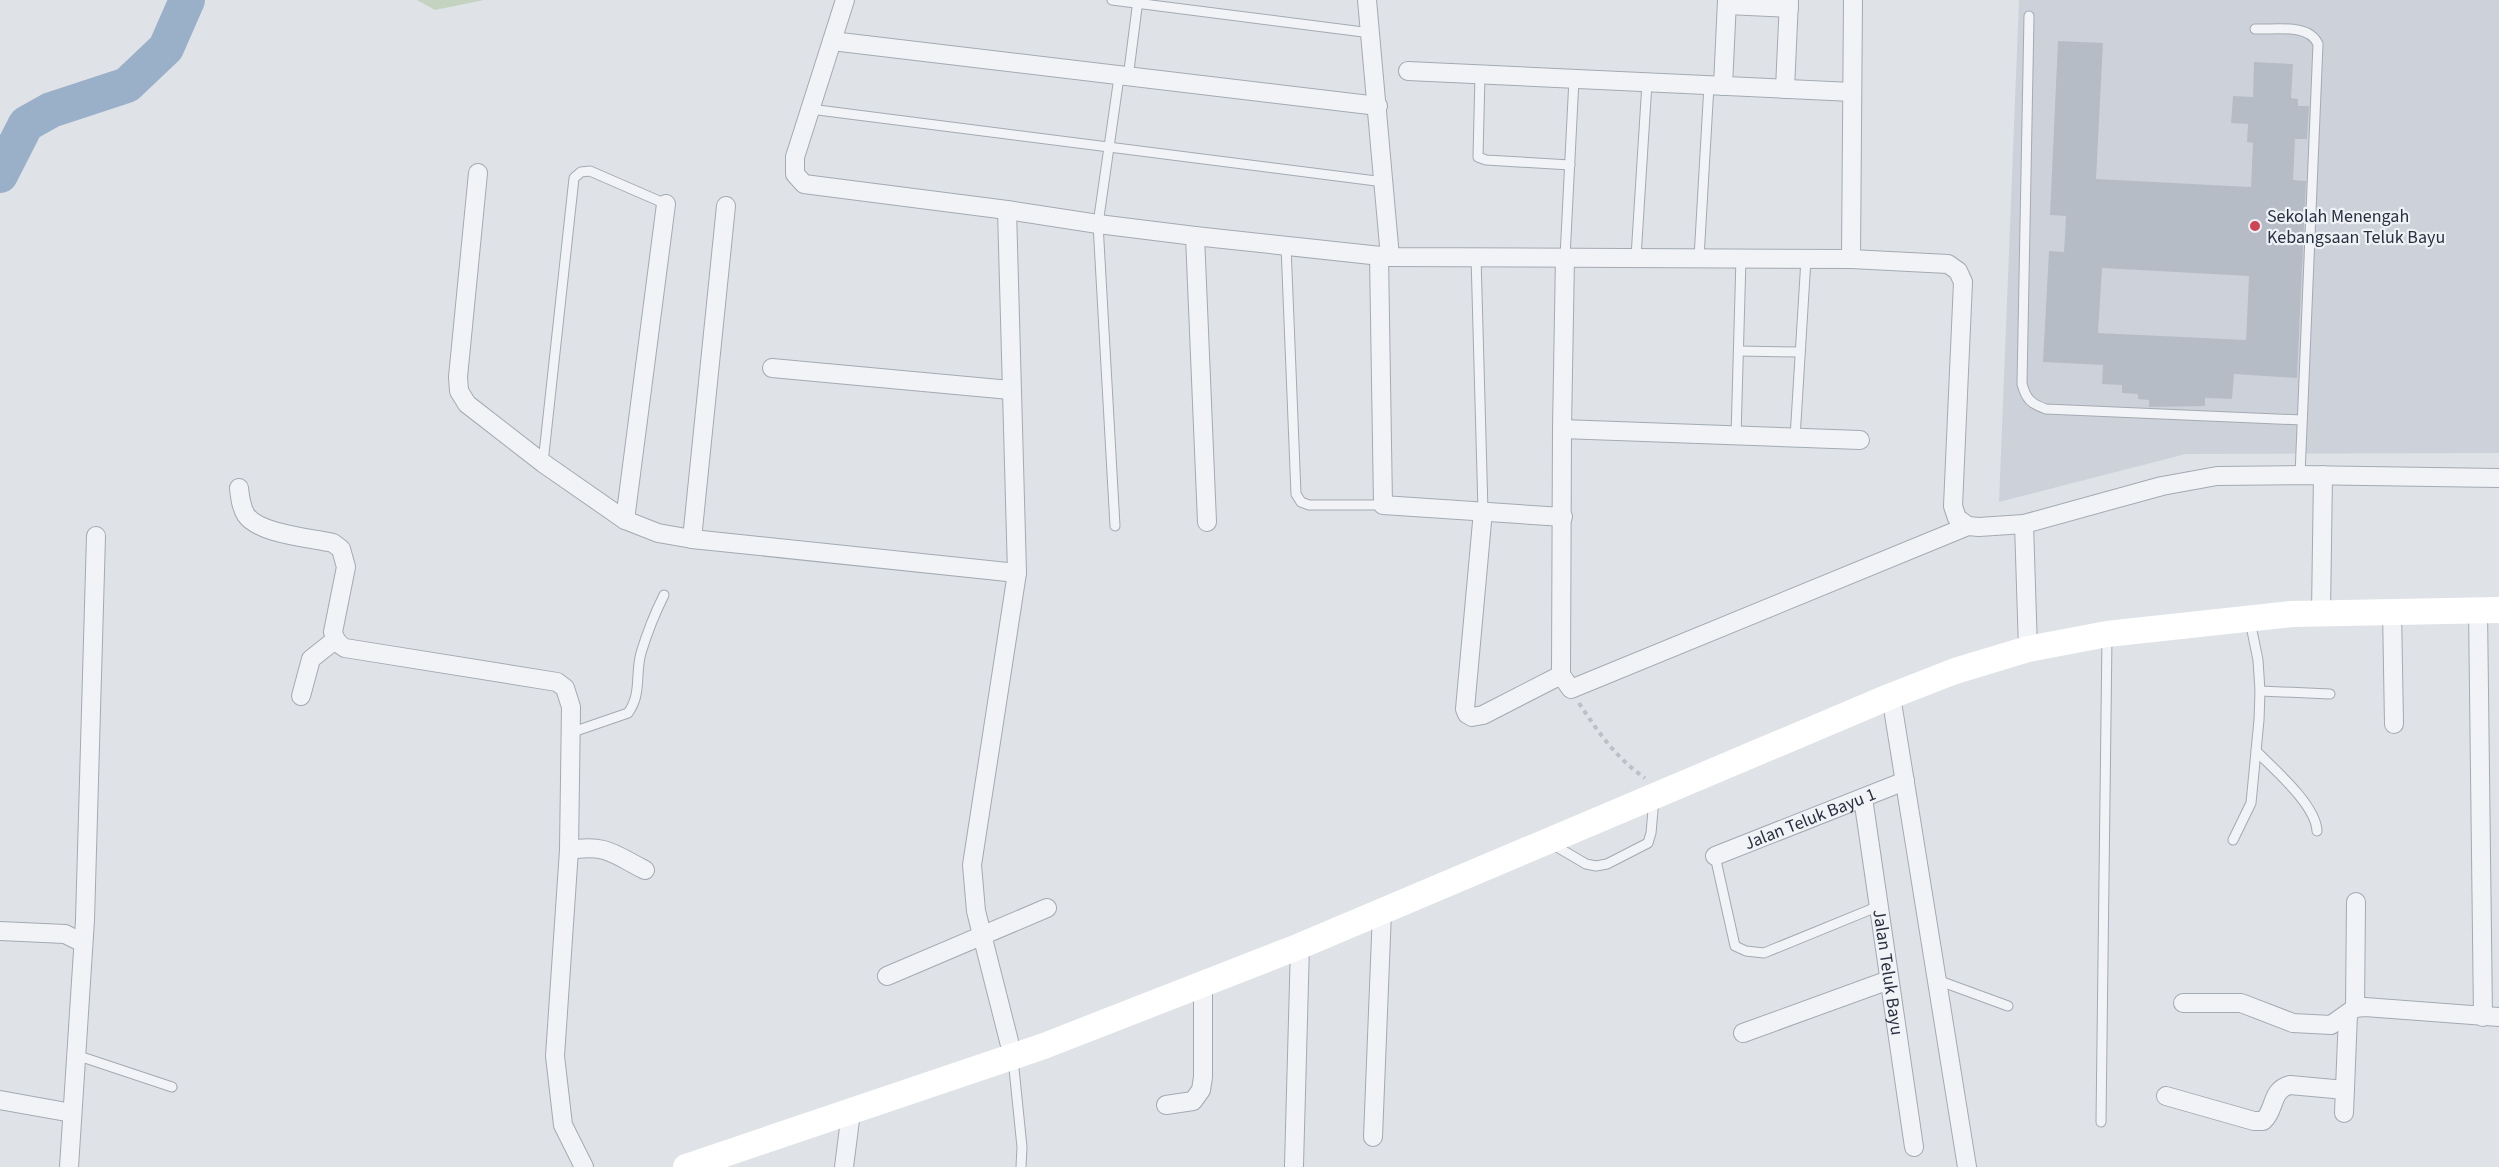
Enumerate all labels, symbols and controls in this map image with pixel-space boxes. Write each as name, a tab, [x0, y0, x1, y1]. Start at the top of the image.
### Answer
place label: Sekolah Menengah Kebangsaan Teluk Bayu	[2267, 204, 2445, 250]
marker: Sekolah Menengah Kebangsaan Teluk Bayu	[2248, 219, 2262, 233]
street label: Jalan Teluk Bayu 1	[1740, 781, 1879, 856]
street label: Jalan Teluk Bayu	[1867, 907, 1910, 1037]

